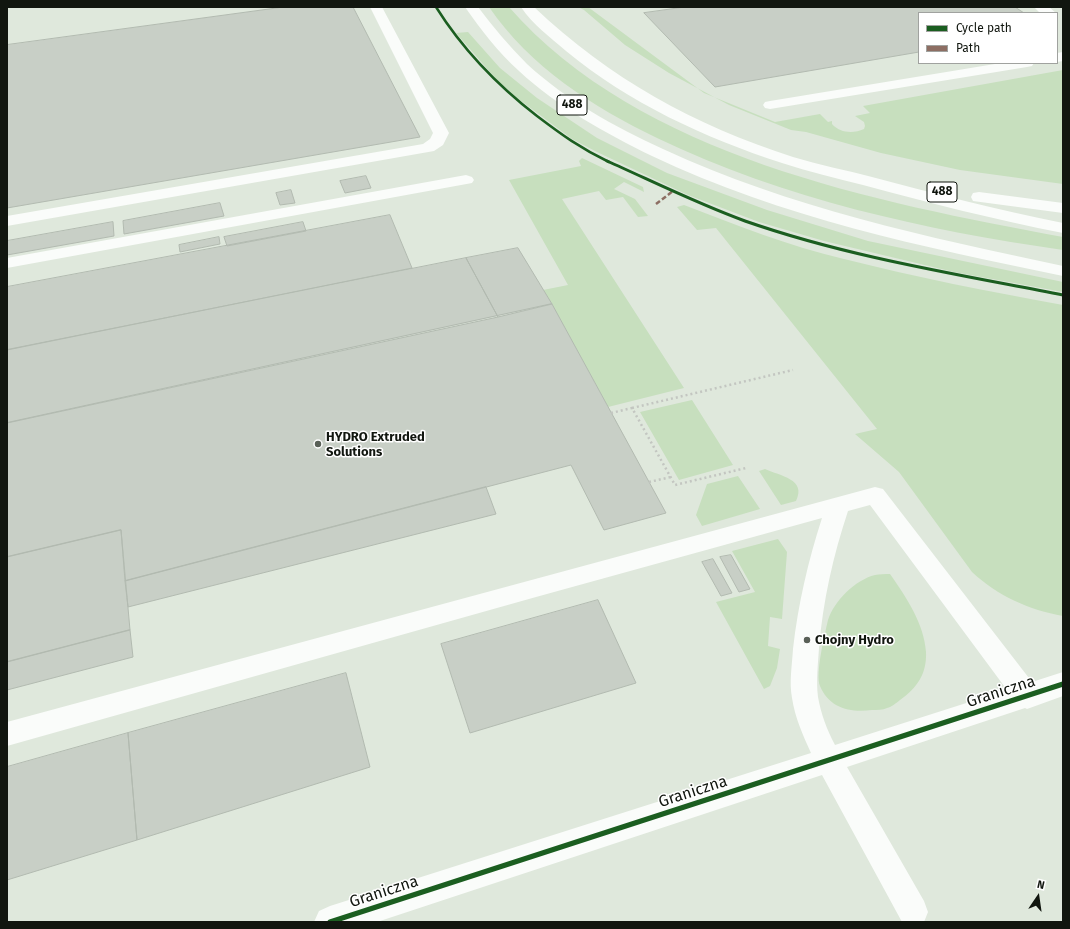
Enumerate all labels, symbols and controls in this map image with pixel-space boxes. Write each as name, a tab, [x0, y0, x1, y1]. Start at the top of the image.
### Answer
legend	[918, 12, 1058, 64]
text: Cycle path	[956, 21, 1012, 35]
text: Path	[956, 41, 980, 55]
road number: 488	[557, 95, 587, 115]
road number: 488	[927, 182, 957, 202]
place label: HYDRO Extruded Solutions	[326, 429, 425, 460]
marker: HYDRO Extruded Solutions	[313, 439, 323, 449]
place label: Chojny Hydro	[815, 632, 894, 648]
marker: Chojny Hydro	[802, 635, 812, 645]
street label: Graniczna	[964, 672, 1038, 712]
street label: Graniczna	[656, 772, 730, 812]
street label: Graniczna	[347, 872, 421, 912]
north arrow	[1018, 877, 1058, 917]
text: N	[1036, 878, 1046, 892]

